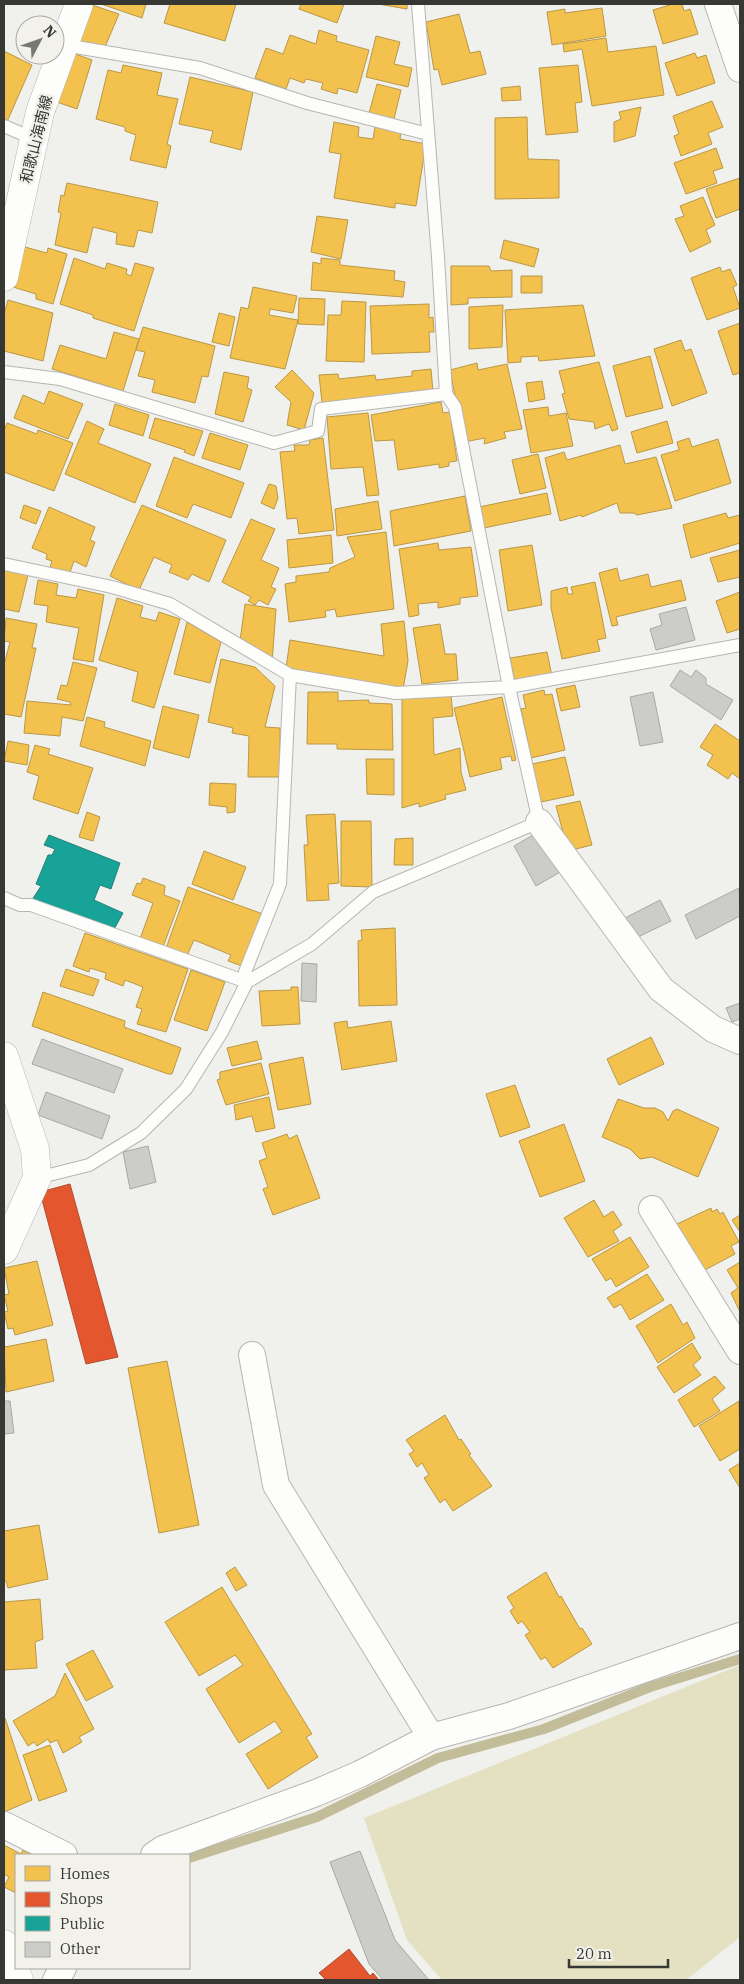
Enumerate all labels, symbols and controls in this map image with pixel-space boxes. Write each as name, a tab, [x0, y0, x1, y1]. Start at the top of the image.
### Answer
north arrow	[15, 15, 65, 65]
text: N	[39, 21, 60, 42]
street label: 和歌山海南線	[16, 93, 56, 185]
legend	[15, 1854, 190, 1969]
text: Homes	[60, 1864, 110, 1883]
text: Shops	[60, 1889, 103, 1908]
text: Public	[60, 1914, 105, 1933]
scale bar	[569, 1936, 668, 1968]
text: Other	[60, 1939, 100, 1958]
text: 20 m	[576, 1944, 612, 1963]

